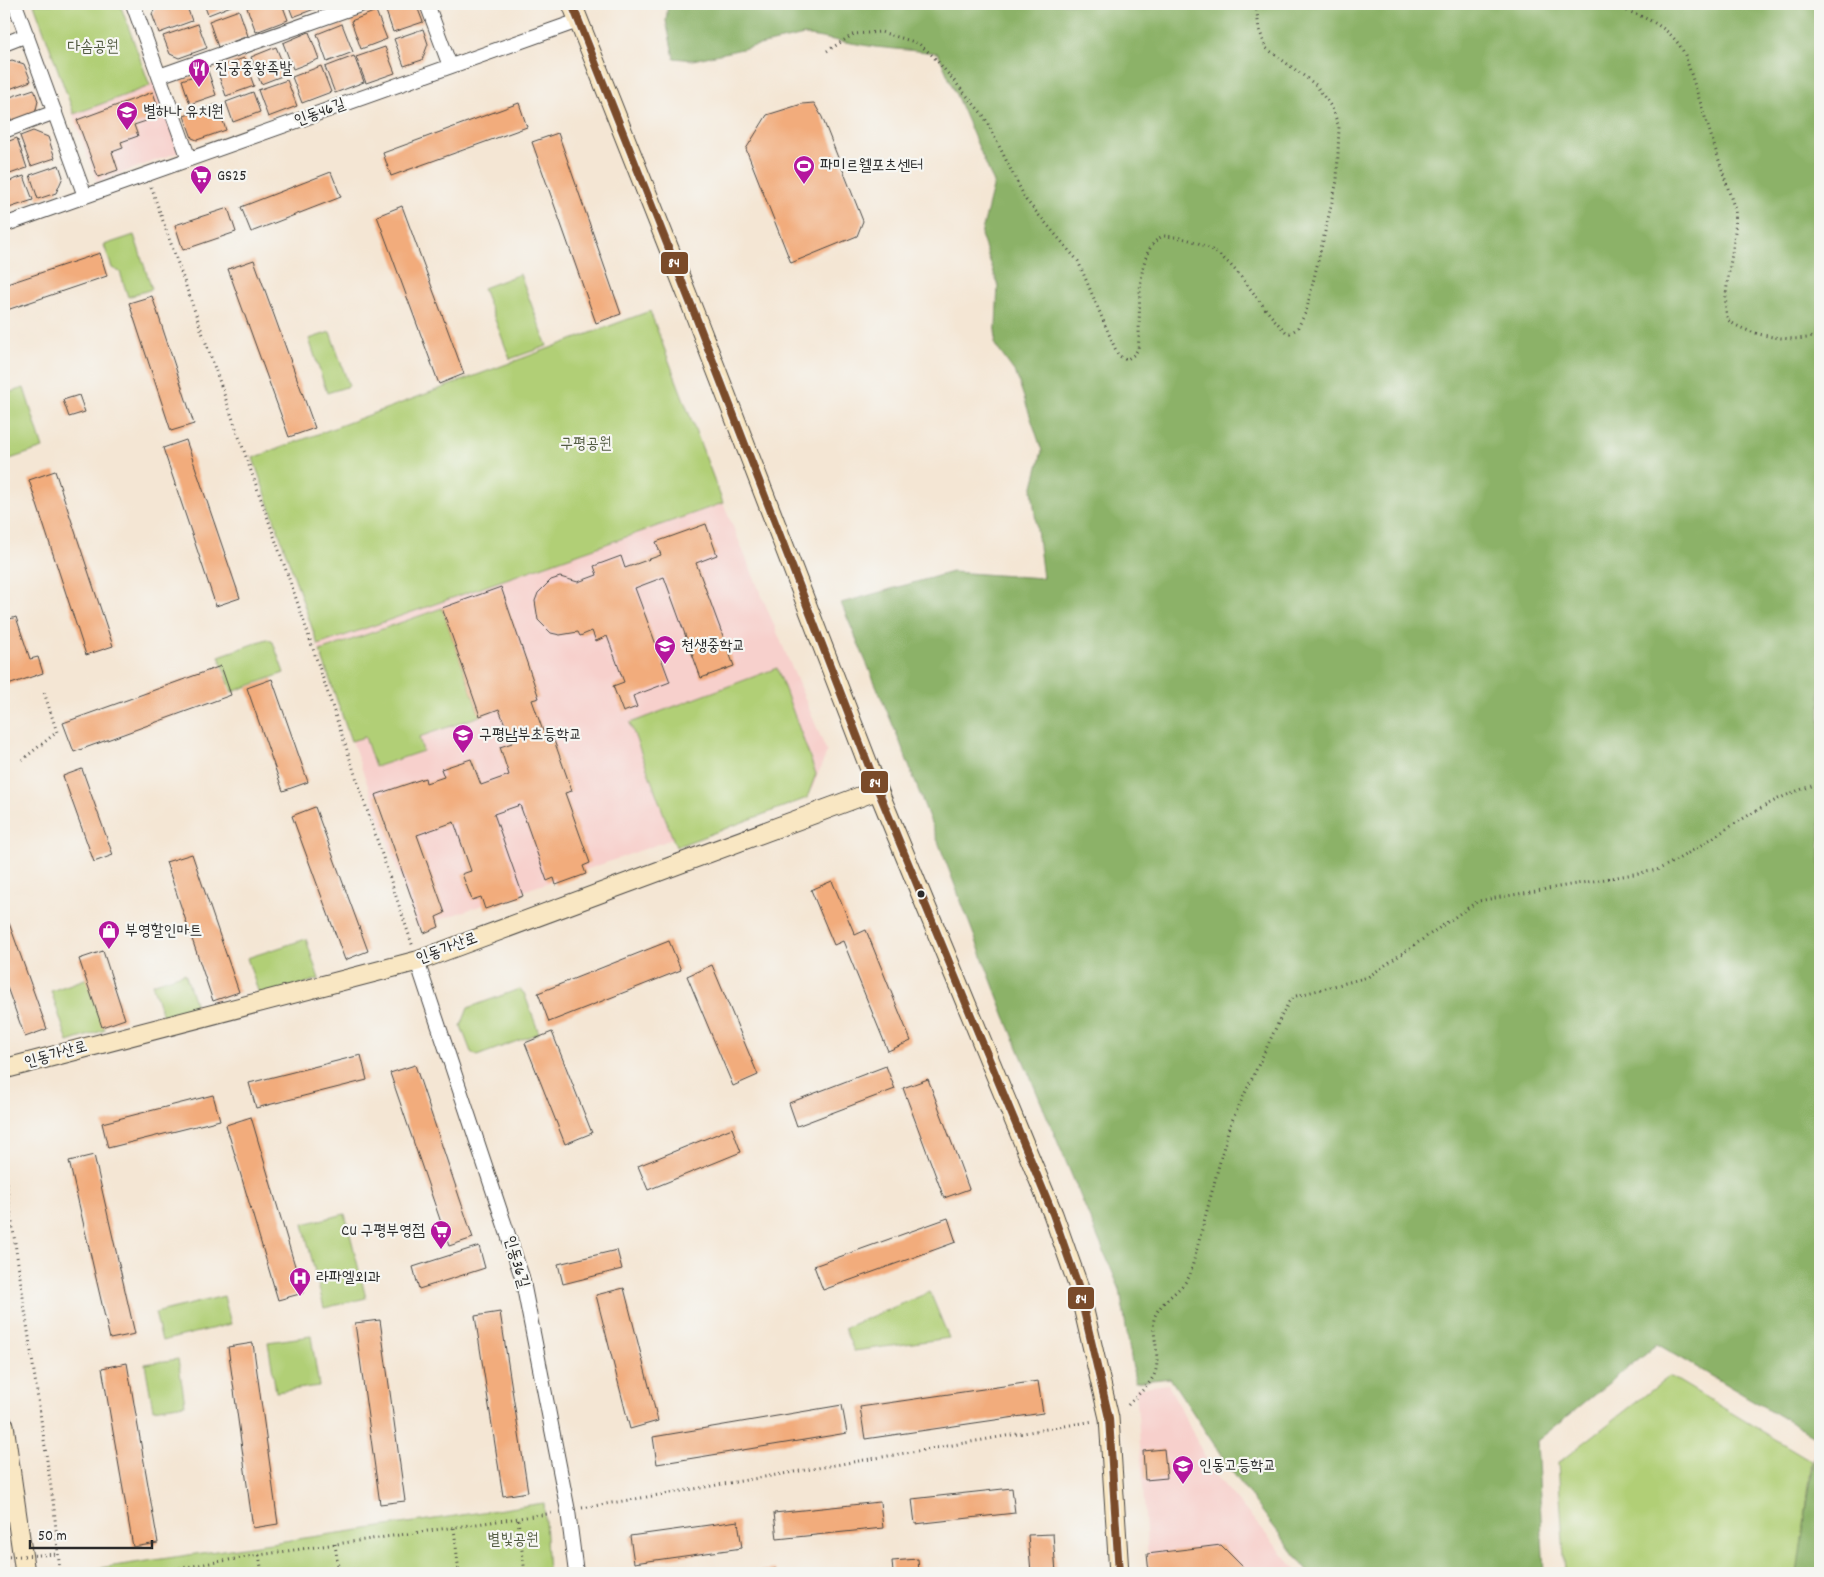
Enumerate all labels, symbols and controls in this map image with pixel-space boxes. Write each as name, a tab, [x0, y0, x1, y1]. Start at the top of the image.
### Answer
park label: 다솜공원	[67, 36, 119, 59]
restaurant icon: 진궁중왕족발	[187, 57, 211, 88]
place label: 진궁중왕족발	[215, 58, 292, 81]
street label: 인동46길	[291, 93, 349, 133]
school or university icon: 별하나 유치원	[115, 100, 139, 131]
place label: 별하나 유치원	[143, 101, 224, 124]
sports icon: 파미르웰포츠센터	[792, 154, 816, 185]
place label: 파미르웰포츠센터	[820, 155, 923, 178]
supermarket icon: GS25	[189, 164, 213, 195]
place label: GS25	[217, 165, 247, 188]
line badge: 84	[660, 251, 689, 275]
text: 84	[668, 254, 680, 274]
park label: 구평공원	[560, 433, 612, 456]
school or university icon: 천생중학교	[653, 634, 677, 665]
place label: 천생중학교	[681, 635, 745, 658]
school or university icon: 구평남부초등학교	[451, 723, 475, 754]
place label: 구평남부초등학교	[479, 724, 582, 747]
line badge: 84	[860, 770, 889, 794]
text: 84	[869, 774, 881, 794]
unlabelled marker	[916, 889, 926, 899]
shop icon: 부영할인마트	[97, 919, 121, 950]
place label: 부영할인마트	[125, 920, 202, 943]
street label: 인동가산로	[413, 927, 481, 971]
street label: 인동가산로	[22, 1036, 90, 1074]
supermarket icon: CU 구평부영점	[429, 1219, 453, 1250]
place label: CU 구평부영점	[341, 1220, 425, 1243]
street label: 인동36길	[498, 1233, 534, 1291]
hospital icon: 라파엘외과	[288, 1266, 312, 1297]
place label: 라파엘외과	[316, 1267, 381, 1290]
line badge: 84	[1067, 1286, 1095, 1310]
text: 84	[1075, 1290, 1087, 1310]
school or university icon: 인동고등학교	[1171, 1454, 1195, 1485]
place label: 인동고등학교	[1199, 1455, 1276, 1478]
scale bar	[30, 1517, 152, 1549]
text: 50 m	[38, 1526, 67, 1548]
park label: 별빛공원	[487, 1529, 539, 1552]

